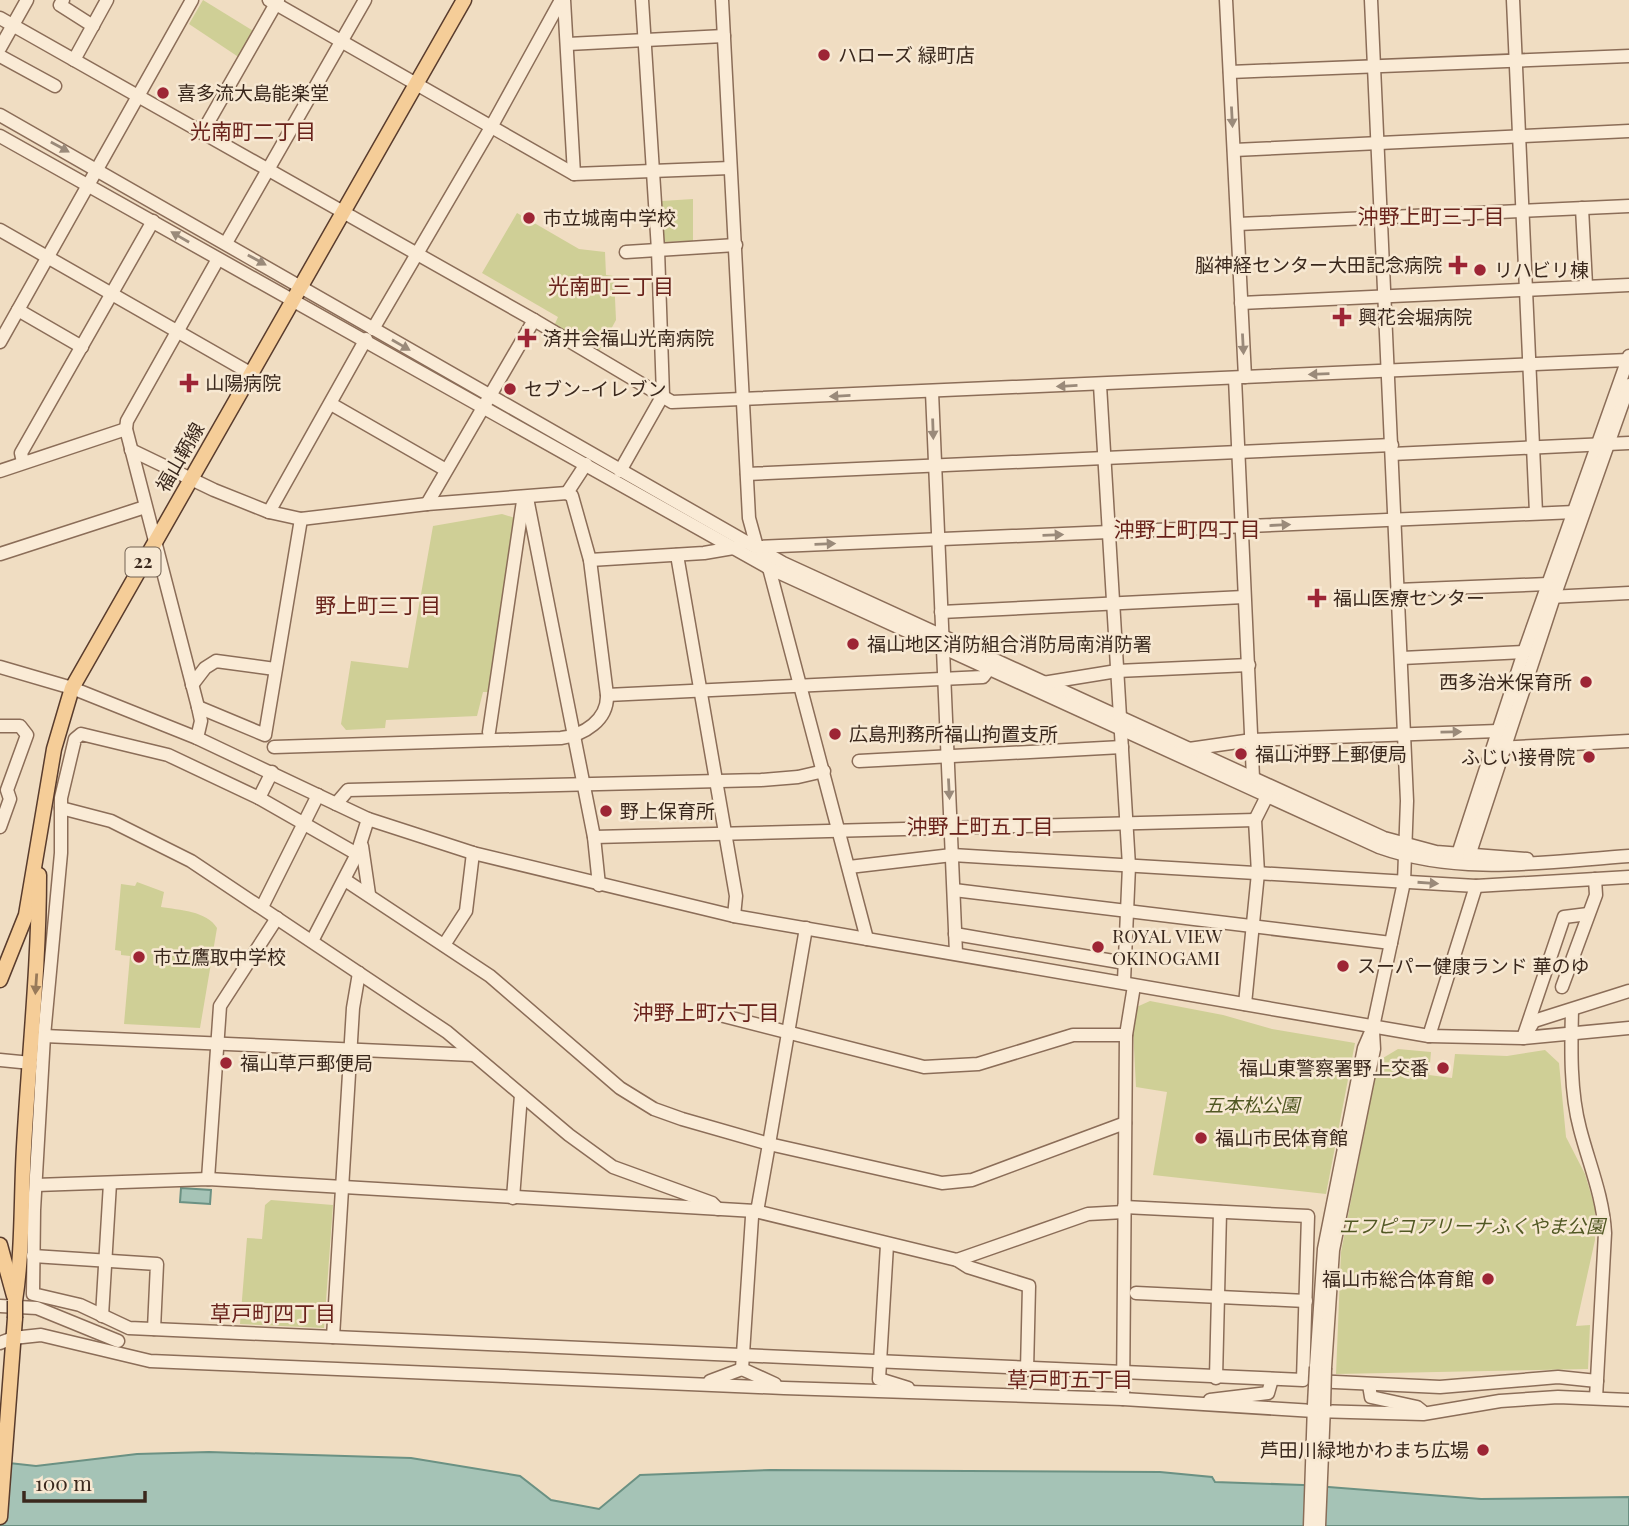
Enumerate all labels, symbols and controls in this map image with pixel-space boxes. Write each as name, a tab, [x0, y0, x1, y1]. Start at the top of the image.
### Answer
place label: ハローズ 緑町店	[838, 41, 975, 67]
marker: ハローズ 緑町店	[816, 47, 832, 63]
place label: 喜多流大島能楽堂	[177, 79, 329, 105]
marker: 喜多流大島能楽堂	[155, 85, 171, 101]
one-way arrow	[1227, 106, 1238, 128]
district label: 光南町二丁目	[190, 116, 316, 144]
one-way arrow	[50, 142, 70, 153]
district label: 沖野上町三丁目	[1358, 201, 1505, 229]
place label: 市立城南中学校	[543, 204, 676, 230]
marker: 市立城南中学校	[521, 210, 537, 226]
one-way arrow	[170, 231, 189, 243]
place label: 脳神経センター大田記念病院	[1195, 251, 1442, 277]
one-way arrow	[248, 254, 267, 266]
marker: 脳神経センター大田記念病院	[1448, 255, 1468, 275]
place label: リハビリ棟	[1494, 256, 1589, 282]
marker: リハビリ棟	[1472, 262, 1488, 278]
district label: 光南町三丁目	[548, 271, 674, 299]
place label: 興花会堀病院	[1358, 303, 1472, 329]
marker: 興花会堀病院	[1332, 307, 1352, 327]
place label: 済井会福山光南病院	[543, 324, 714, 350]
marker: 済井会福山光南病院	[517, 328, 537, 348]
one-way arrow	[1238, 334, 1249, 356]
one-way arrow	[392, 339, 411, 351]
place label: 山陽病院	[205, 369, 281, 395]
one-way arrow	[1307, 369, 1329, 380]
marker: 山陽病院	[179, 373, 199, 393]
place label: セブン-イレブン	[524, 375, 666, 401]
marker: セブン-イレブン	[502, 381, 518, 397]
one-way arrow	[1056, 381, 1078, 392]
one-way arrow	[828, 391, 850, 402]
street label: 福山鞆線	[149, 417, 209, 496]
one-way arrow	[928, 418, 939, 440]
district label: 沖野上町四丁目	[1114, 514, 1261, 542]
one-way arrow	[1269, 520, 1291, 531]
one-way arrow	[1042, 529, 1064, 540]
one-way arrow	[815, 538, 837, 549]
road number: 22	[125, 548, 160, 576]
place label: 福山医療センター	[1333, 584, 1485, 610]
marker: 福山医療センター	[1307, 588, 1327, 608]
district label: 野上町三丁目	[315, 590, 441, 618]
place label: 福山地区消防組合消防局南消防署	[867, 630, 1152, 656]
marker: 福山地区消防組合消防局南消防署	[845, 636, 861, 652]
place label: 西多治米保育所	[1439, 668, 1572, 694]
marker: 西多治米保育所	[1578, 674, 1594, 690]
place label: 広島刑務所福山拘置支所	[849, 720, 1058, 746]
marker: 広島刑務所福山拘置支所	[827, 726, 843, 742]
one-way arrow	[1440, 726, 1462, 737]
place label: 福山沖野上郵便局	[1255, 740, 1407, 766]
place label: ふじい接骨院	[1461, 743, 1575, 769]
marker: 福山沖野上郵便局	[1233, 746, 1249, 762]
marker: ふじい接骨院	[1581, 749, 1597, 765]
one-way arrow	[944, 778, 955, 800]
place label: 野上保育所	[620, 797, 715, 823]
marker: 野上保育所	[598, 803, 614, 819]
district label: 沖野上町五丁目	[907, 811, 1054, 839]
one-way arrow	[1417, 878, 1439, 889]
place label: ROYAL VIEW OKINOGAMI	[1112, 922, 1223, 970]
marker: ROYAL VIEW OKINOGAMI	[1090, 939, 1106, 955]
place label: 市立鷹取中学校	[153, 943, 286, 969]
marker: 市立鷹取中学校	[131, 949, 147, 965]
place label: スーパー健康ランド 華のゆ	[1357, 952, 1590, 978]
marker: スーパー健康ランド 華のゆ	[1335, 958, 1351, 974]
one-way arrow	[30, 973, 41, 995]
district label: 沖野上町六丁目	[633, 997, 780, 1025]
place label: 福山草戸郵便局	[240, 1049, 373, 1075]
place label: 福山東警察署野上交番	[1239, 1054, 1429, 1080]
marker: 福山草戸郵便局	[218, 1055, 234, 1071]
marker: 福山東警察署野上交番	[1435, 1060, 1451, 1076]
park label: 五本松公園	[1204, 1091, 1302, 1117]
place label: 福山市民体育館	[1215, 1124, 1348, 1150]
marker: 福山市民体育館	[1193, 1130, 1209, 1146]
park label: エフピコアリーナふくやま公園	[1339, 1212, 1608, 1238]
place label: 福山市総合体育館	[1322, 1265, 1474, 1291]
marker: 福山市総合体育館	[1480, 1271, 1496, 1287]
district label: 草戸町四丁目	[210, 1298, 336, 1326]
district label: 草戸町五丁目	[1007, 1364, 1133, 1392]
place label: 芦田川緑地かわまち広場	[1260, 1436, 1469, 1462]
marker: 芦田川緑地かわまち広場	[1475, 1442, 1491, 1458]
scale bar	[24, 1460, 145, 1504]
text: 100 m	[35, 1468, 92, 1496]

